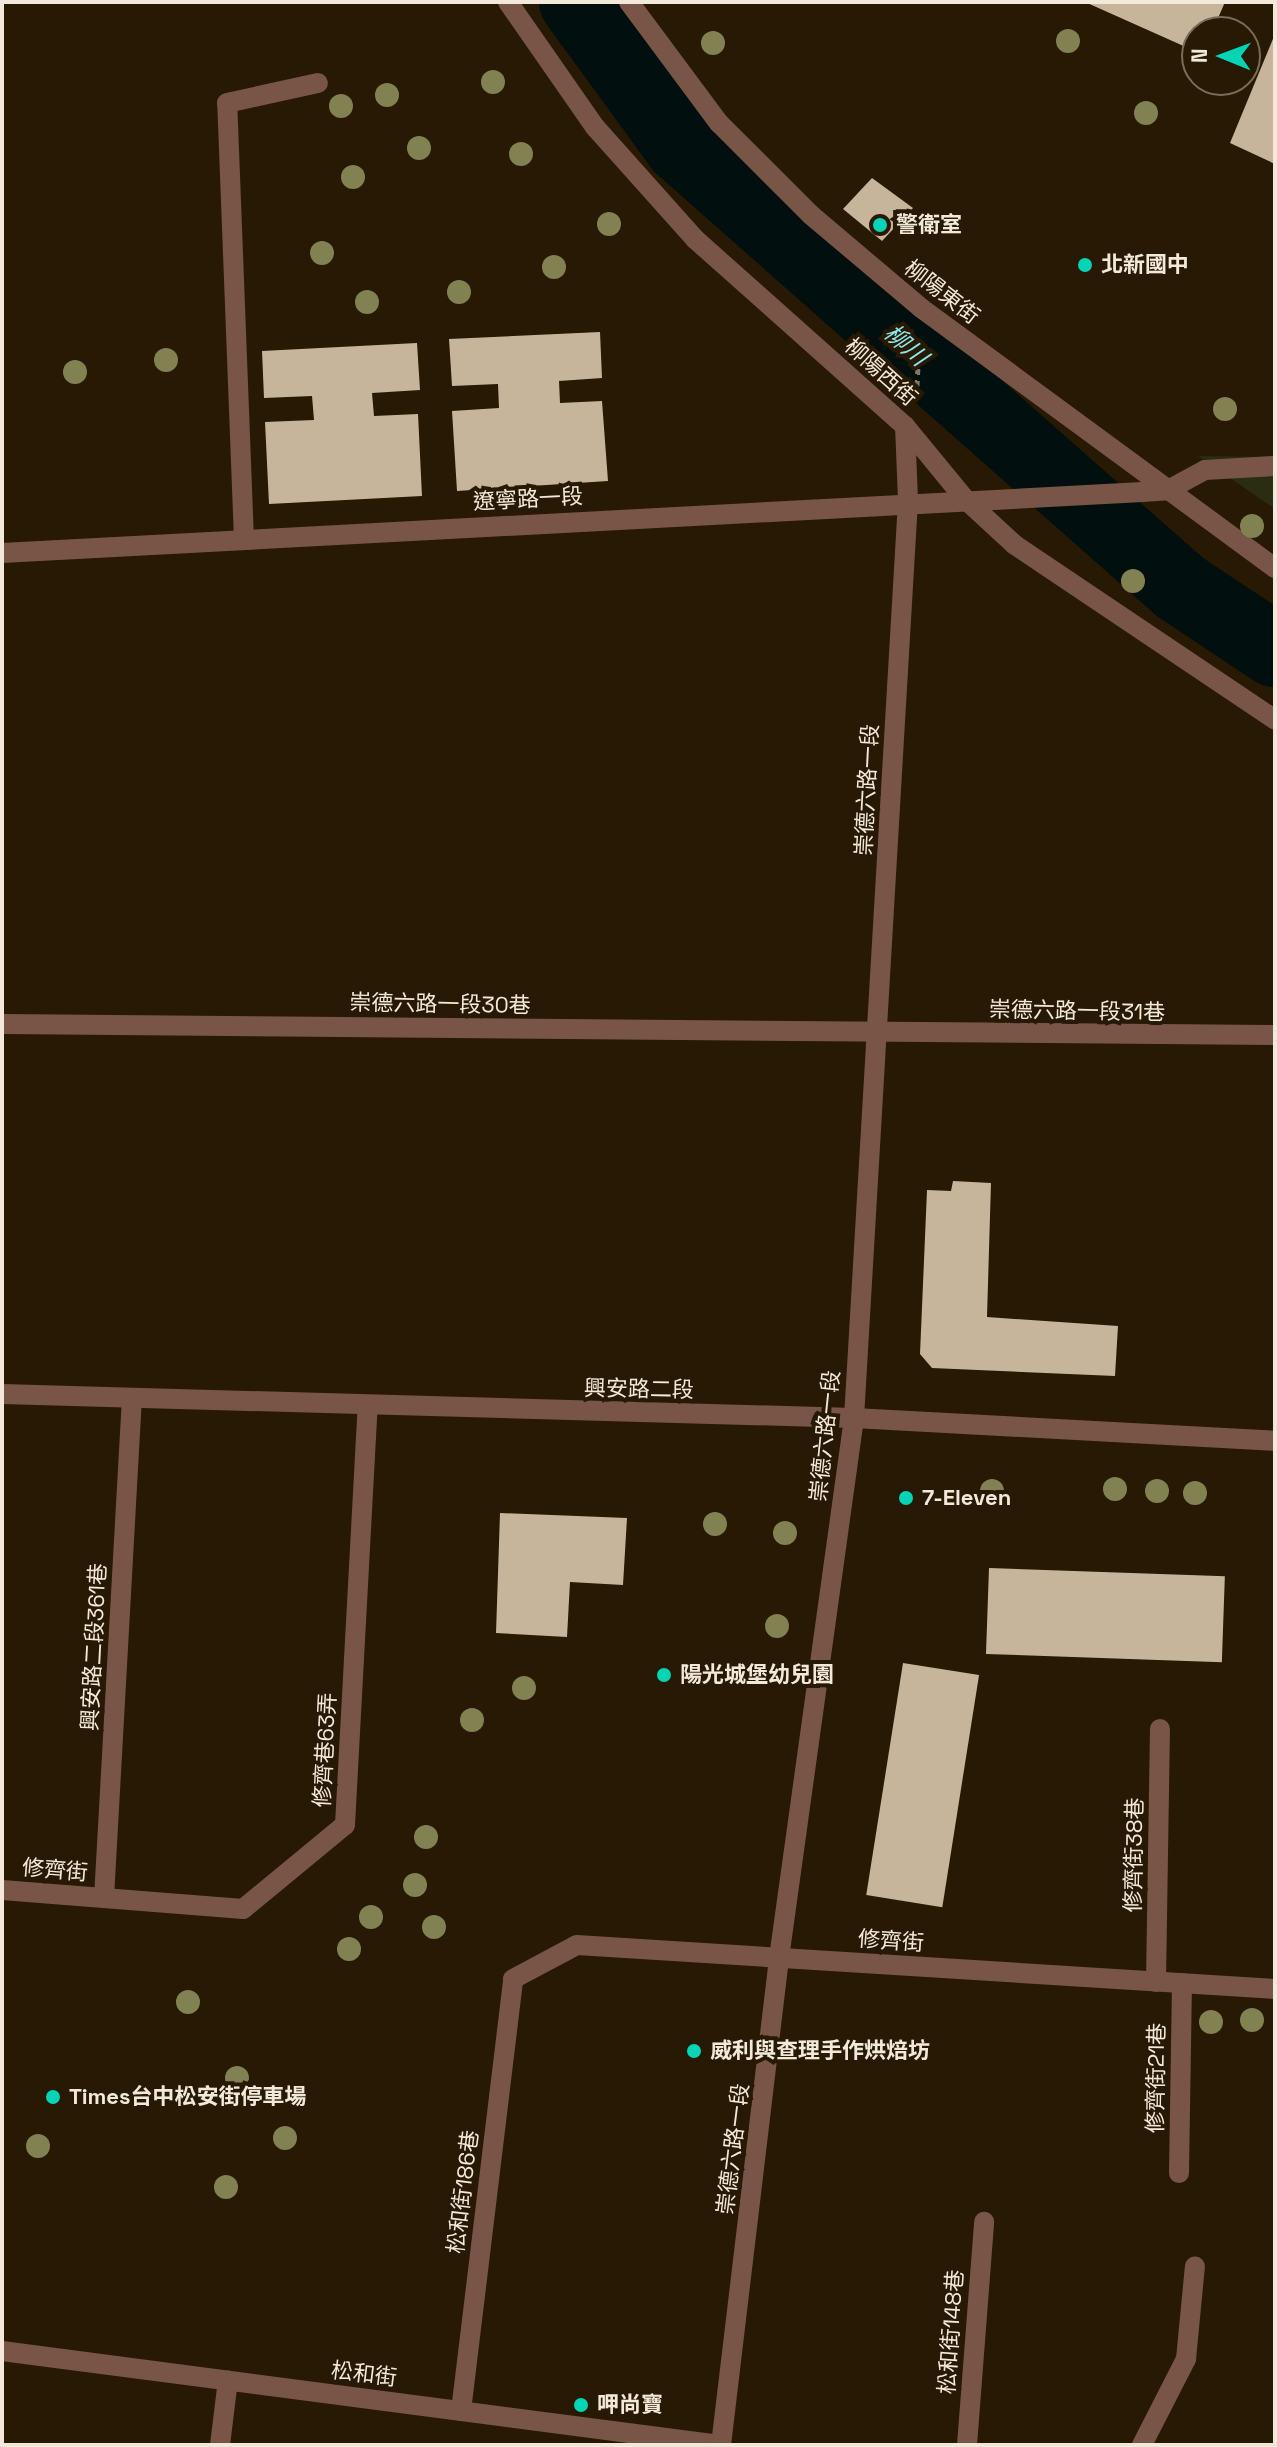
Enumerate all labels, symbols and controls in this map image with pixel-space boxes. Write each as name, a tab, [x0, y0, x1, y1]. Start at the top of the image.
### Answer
north arrow	[1181, 16, 1261, 96]
text: N	[1185, 48, 1213, 63]
place label: 警衛室	[896, 212, 962, 238]
marker: 警衛室	[871, 216, 889, 234]
place label: 北新國中	[1101, 252, 1189, 278]
street label: 柳陽東街	[899, 255, 985, 329]
marker: 北新國中	[1076, 256, 1094, 274]
water label: 柳川	[879, 318, 933, 372]
street label: 柳陽西街	[839, 333, 923, 411]
street label: 遼寧路一段	[472, 483, 584, 515]
street label: 崇德六路一段	[850, 723, 884, 857]
street label: 崇德六路一段30巷	[349, 989, 531, 1019]
street label: 崇德六路一段31巷	[989, 996, 1165, 1026]
street label: 崇德六路一段	[805, 1369, 845, 1503]
street label: 興安路二段	[584, 1375, 694, 1403]
place label: 7-Eleven	[922, 1485, 1011, 1511]
marker: 7-Eleven	[897, 1489, 915, 1507]
street label: 興安路二段361巷	[76, 1562, 112, 1732]
place label: 陽光城堡幼兒園	[680, 1662, 834, 1688]
marker: 陽光城堡幼兒園	[655, 1666, 673, 1684]
street label: 修齊巷63弄	[309, 1692, 341, 1808]
street label: 修齊街38巷	[1120, 1797, 1148, 1913]
street label: 修齊街	[21, 1854, 89, 1886]
street label: 修齊街	[857, 1926, 925, 1956]
street label: 修齊街21巷	[1142, 2023, 1170, 2133]
place label: 威利與查理手作烘焙坊	[710, 2038, 930, 2064]
marker: 威利與查理手作烘焙坊	[685, 2042, 703, 2060]
street label: 崇德六路一段	[712, 2082, 754, 2216]
place label: Times台中松安街停車場	[69, 2084, 307, 2110]
marker: Times台中松安街停車場	[44, 2088, 62, 2106]
street label: 松和街186巷	[442, 2129, 484, 2255]
street label: 松和街148巷	[933, 2269, 969, 2395]
street label: 松和街	[330, 2357, 398, 2391]
place label: 呷尚寶	[597, 2392, 663, 2418]
marker: 呷尚寶	[572, 2396, 590, 2414]

